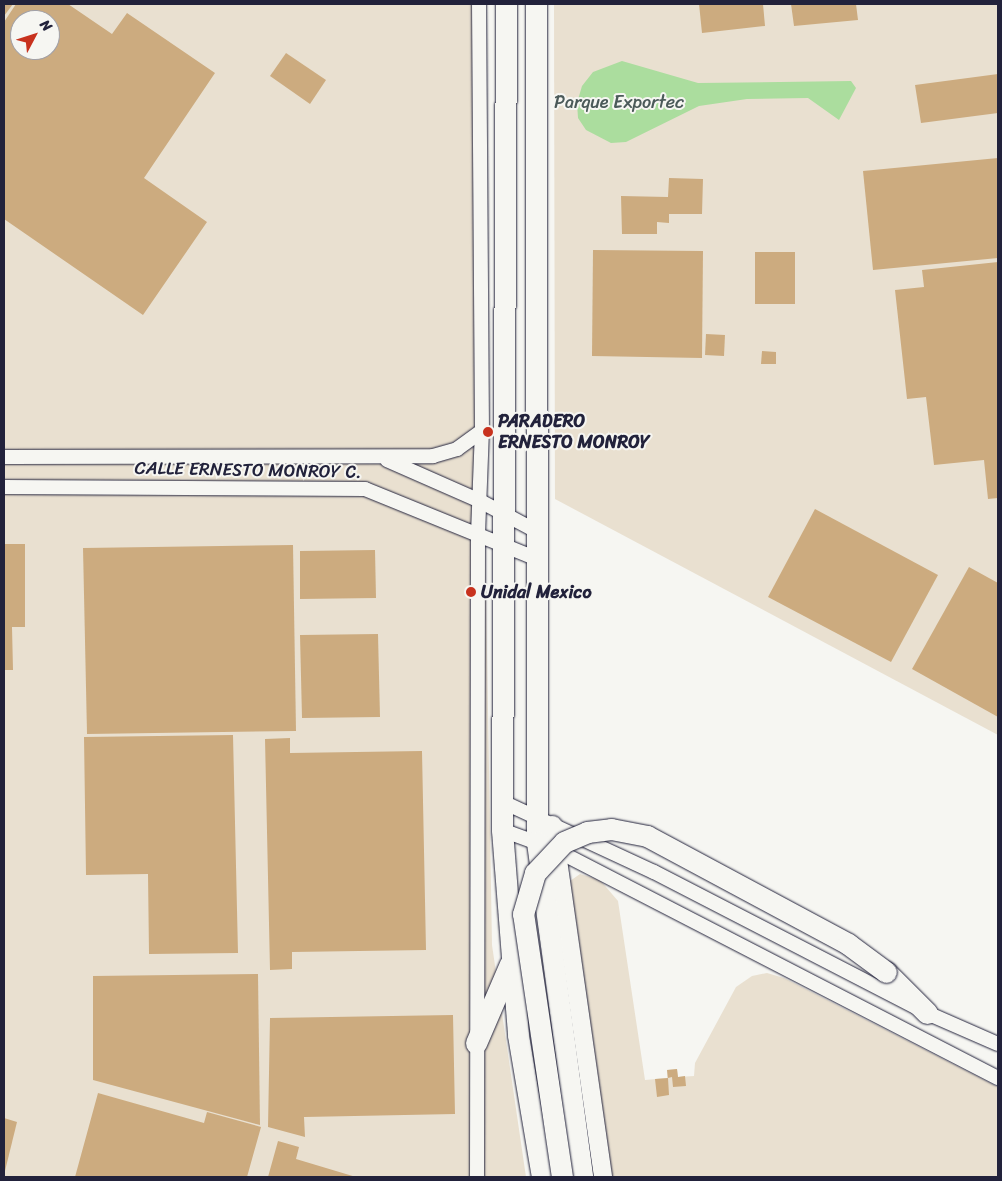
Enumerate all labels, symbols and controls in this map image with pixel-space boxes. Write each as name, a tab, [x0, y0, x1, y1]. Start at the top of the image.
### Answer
north arrow	[10, 10, 60, 60]
text: N	[33, 14, 59, 37]
park label: Parque Exportec	[554, 91, 684, 113]
place label: PARADERO ERNESTO MONROY	[498, 411, 649, 454]
marker: PARADERO ERNESTO MONROY	[482, 426, 494, 438]
street label: CALLE ERNESTO MONROY C.	[135, 457, 361, 483]
place label: Unidal Mexico	[481, 581, 592, 603]
marker: Unidal Mexico	[465, 586, 477, 598]

